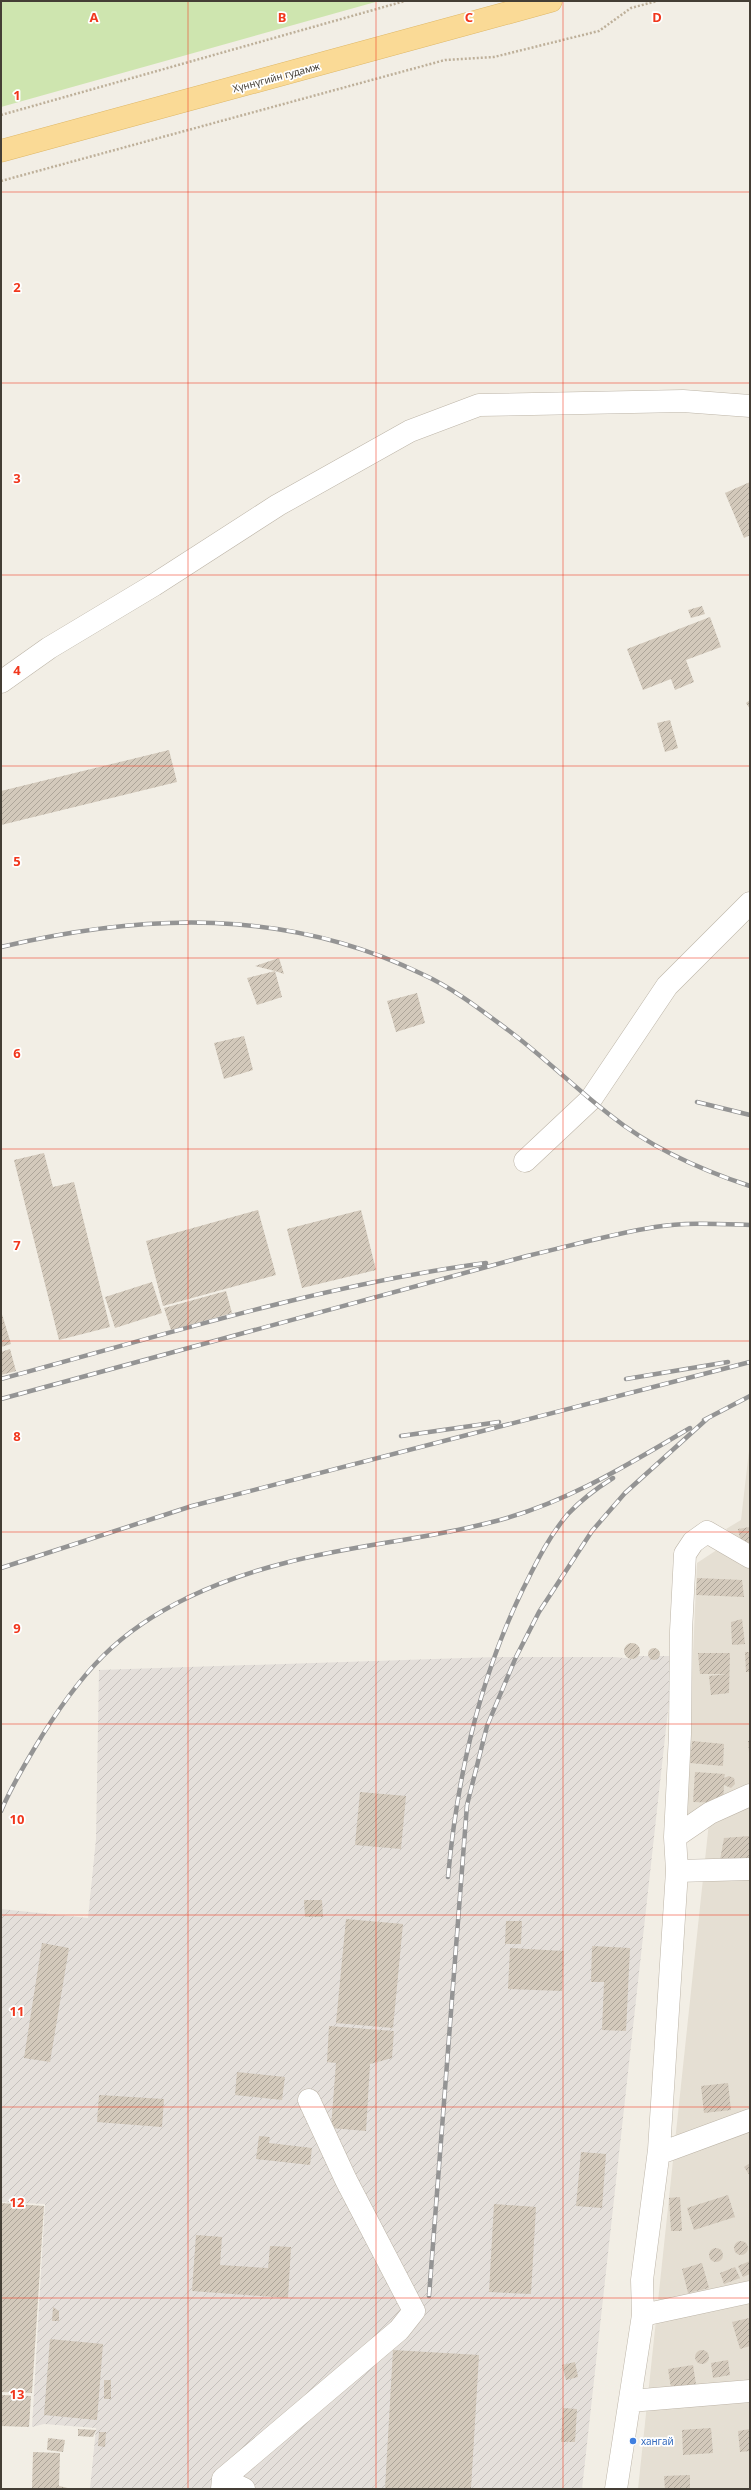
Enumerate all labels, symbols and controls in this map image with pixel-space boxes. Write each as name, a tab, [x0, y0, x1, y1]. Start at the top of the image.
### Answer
text: A	[90, 8, 99, 26]
text: B	[278, 8, 286, 26]
text: C	[465, 8, 473, 26]
text: D	[652, 8, 662, 26]
street label: Хүннүгийн гудамж	[231, 59, 322, 95]
text: 1	[13, 86, 21, 104]
text: 2	[13, 278, 21, 296]
text: 3	[13, 469, 21, 487]
text: 4	[13, 661, 21, 679]
text: 5	[13, 852, 21, 870]
text: 6	[13, 1044, 21, 1062]
text: 7	[13, 1236, 21, 1254]
text: 8	[13, 1427, 21, 1445]
text: 9	[13, 1619, 21, 1637]
text: 10	[10, 1810, 24, 1828]
text: 11	[10, 2002, 24, 2020]
text: 12	[10, 2193, 24, 2211]
text: 13	[10, 2385, 24, 2403]
place label: хангай	[641, 2434, 674, 2448]
marker: хангай	[628, 2436, 638, 2446]

